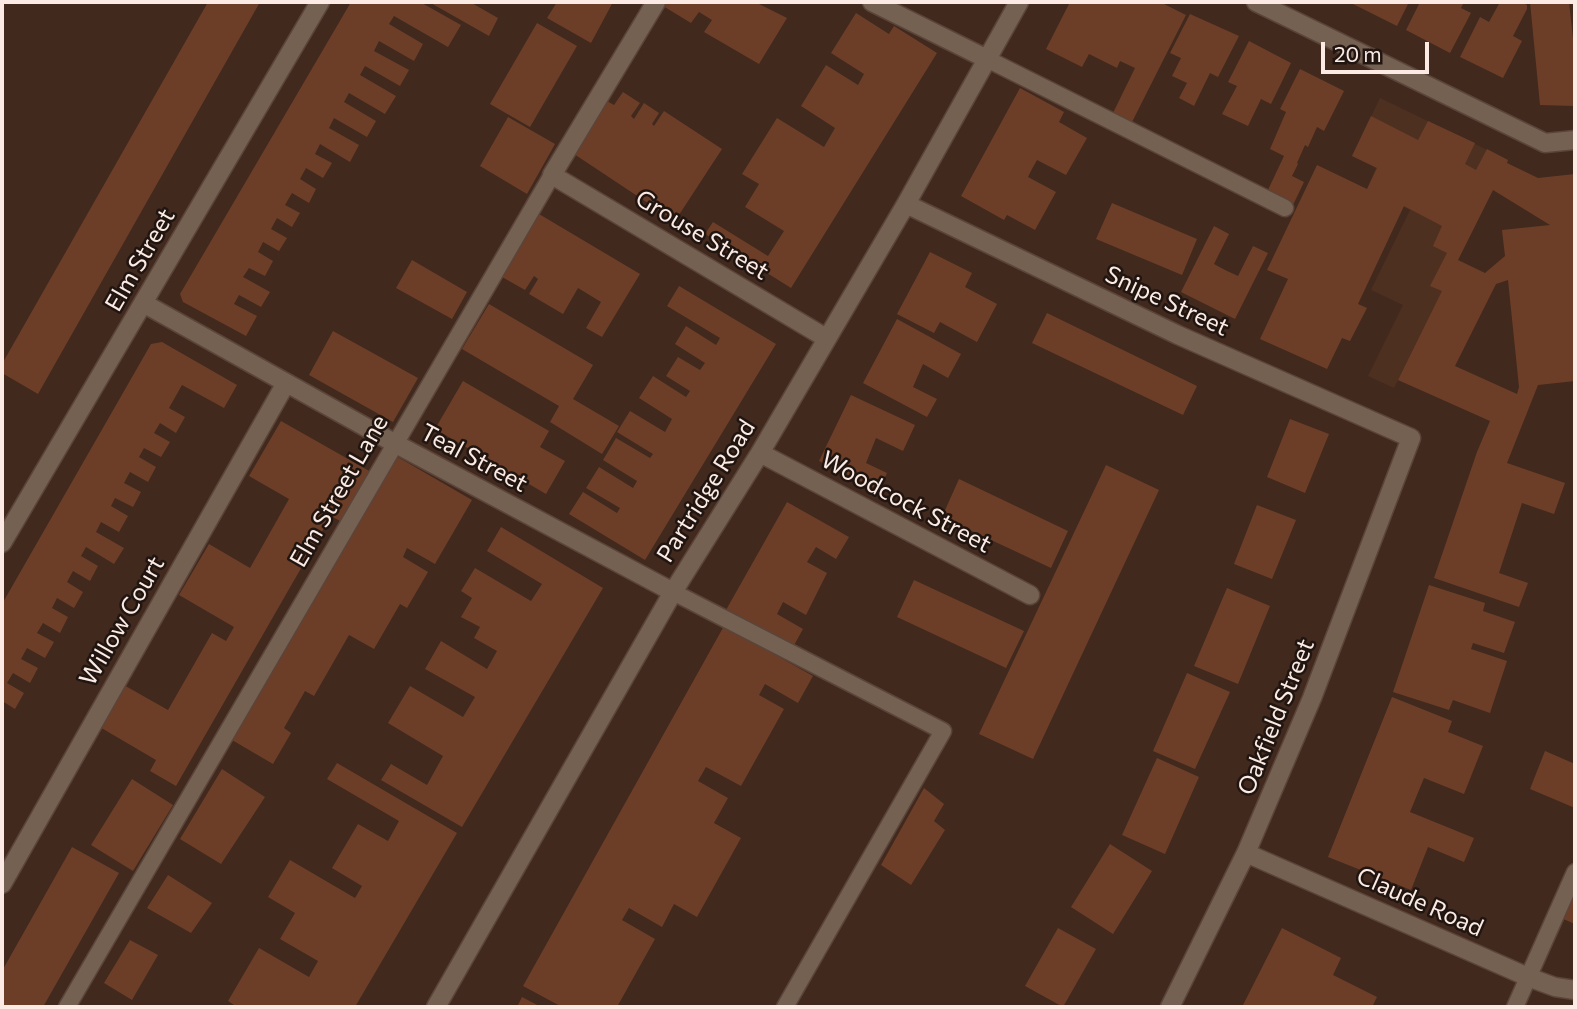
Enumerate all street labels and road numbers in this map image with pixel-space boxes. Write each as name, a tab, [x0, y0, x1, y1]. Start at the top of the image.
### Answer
street label: Grouse Street	[630, 184, 774, 286]
street label: Elm Street	[99, 204, 181, 316]
street label: Snipe Street	[1101, 260, 1233, 342]
street label: Elm Street Lane	[284, 410, 394, 572]
street label: Partridge Road	[651, 414, 761, 568]
street label: Teal Street	[415, 418, 533, 498]
street label: Woodcock Street	[816, 445, 996, 559]
street label: Willow Court	[73, 551, 171, 691]
street label: Oakfield Street	[1232, 635, 1320, 799]
street label: Claude Road	[1352, 861, 1488, 943]

